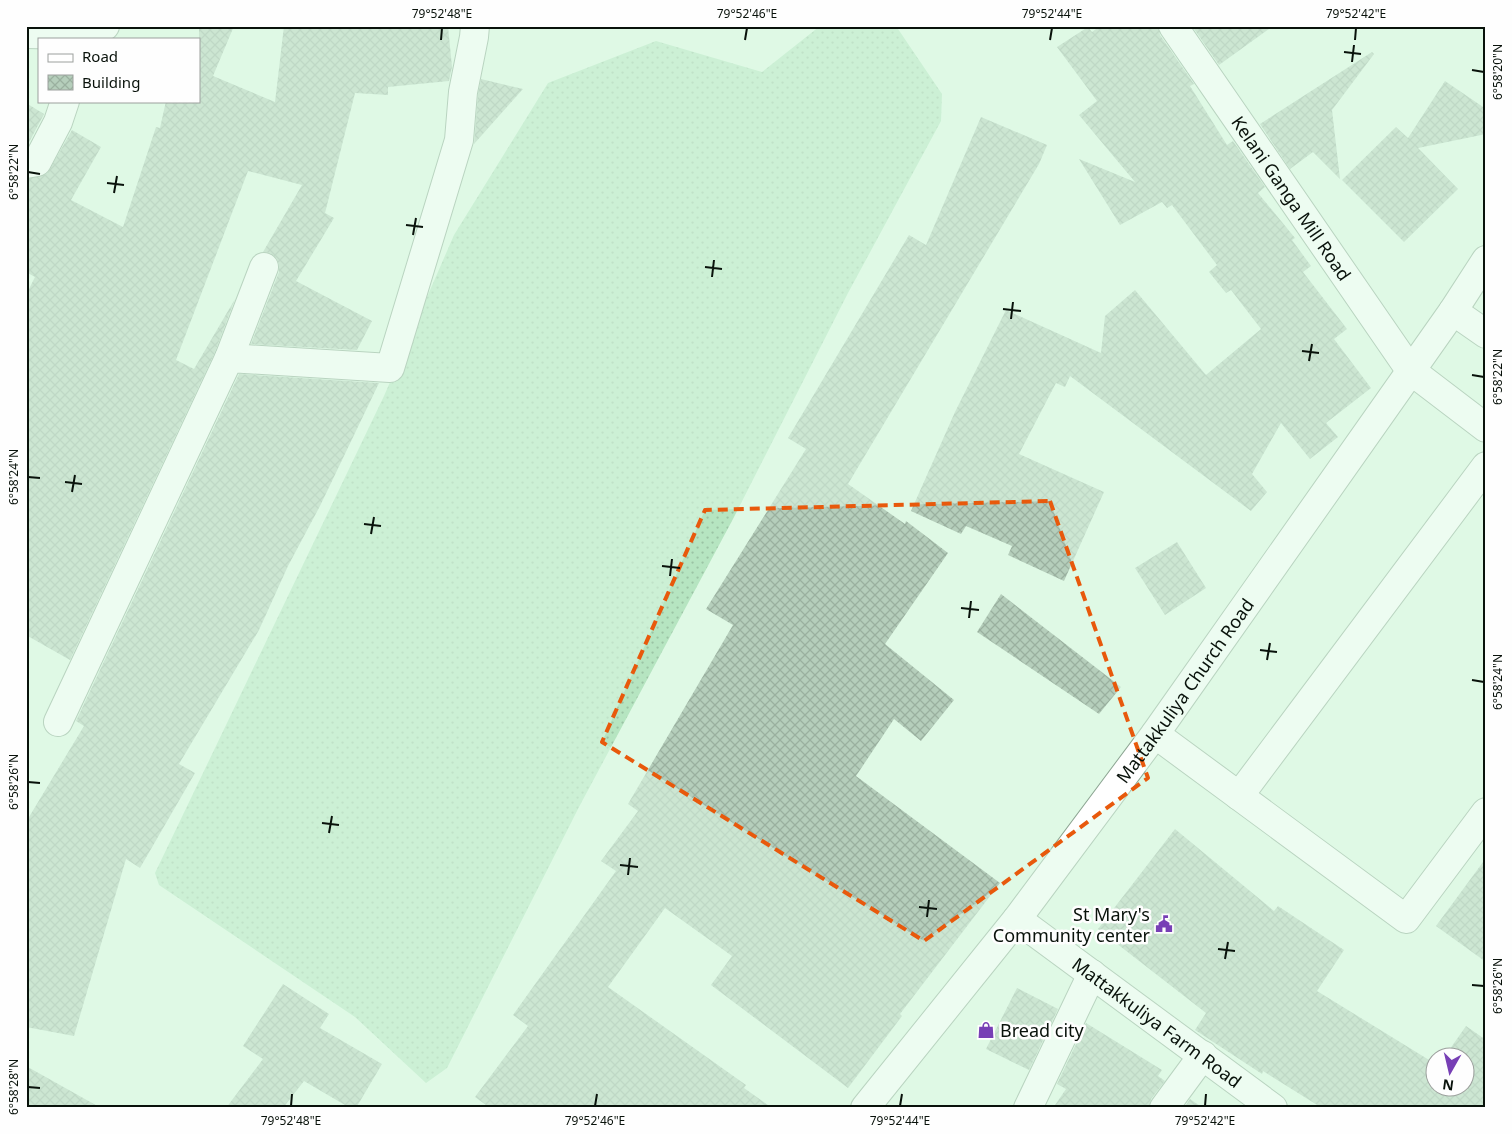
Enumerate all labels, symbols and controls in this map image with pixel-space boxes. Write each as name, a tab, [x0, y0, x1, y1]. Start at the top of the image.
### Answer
text: 79°52'48"E	[412, 5, 472, 22]
text: 79°52'46"E	[717, 5, 777, 22]
text: 79°52'44"E	[1022, 5, 1082, 22]
text: 79°52'42"E	[1326, 5, 1386, 22]
legend	[38, 38, 200, 102]
text: 6°58'20"N	[1489, 44, 1506, 100]
text: Road	[82, 46, 118, 66]
text: Building	[82, 72, 140, 92]
street label: Kelani Ganga Mill Road	[1226, 111, 1357, 285]
text: 6°58'22"N	[5, 144, 22, 200]
text: 6°58'22"N	[1489, 349, 1506, 405]
text: 6°58'24"N	[5, 449, 22, 505]
street label: Mattakkuliya Church Road	[1111, 593, 1259, 788]
text: 6°58'24"N	[1489, 654, 1506, 710]
text: 6°58'26"N	[5, 754, 22, 810]
place label: St Mary's Community center	[993, 902, 1151, 947]
public building icon: St Mary's Community center	[1154, 914, 1174, 934]
street label: Mattakkuliya Farm Road	[1067, 952, 1247, 1093]
text: 6°58'26"N	[1489, 958, 1506, 1014]
place label: Bread city	[1000, 1018, 1085, 1042]
shop icon: Bread city	[976, 1020, 996, 1040]
north arrow	[1424, 1046, 1474, 1096]
text: 6°58'28"N	[5, 1059, 22, 1115]
text: N	[1441, 1075, 1455, 1096]
text: 79°52'48"E	[261, 1112, 321, 1129]
text: 79°52'46"E	[565, 1112, 625, 1129]
text: 79°52'44"E	[870, 1112, 930, 1129]
text: 79°52'42"E	[1175, 1112, 1235, 1129]

